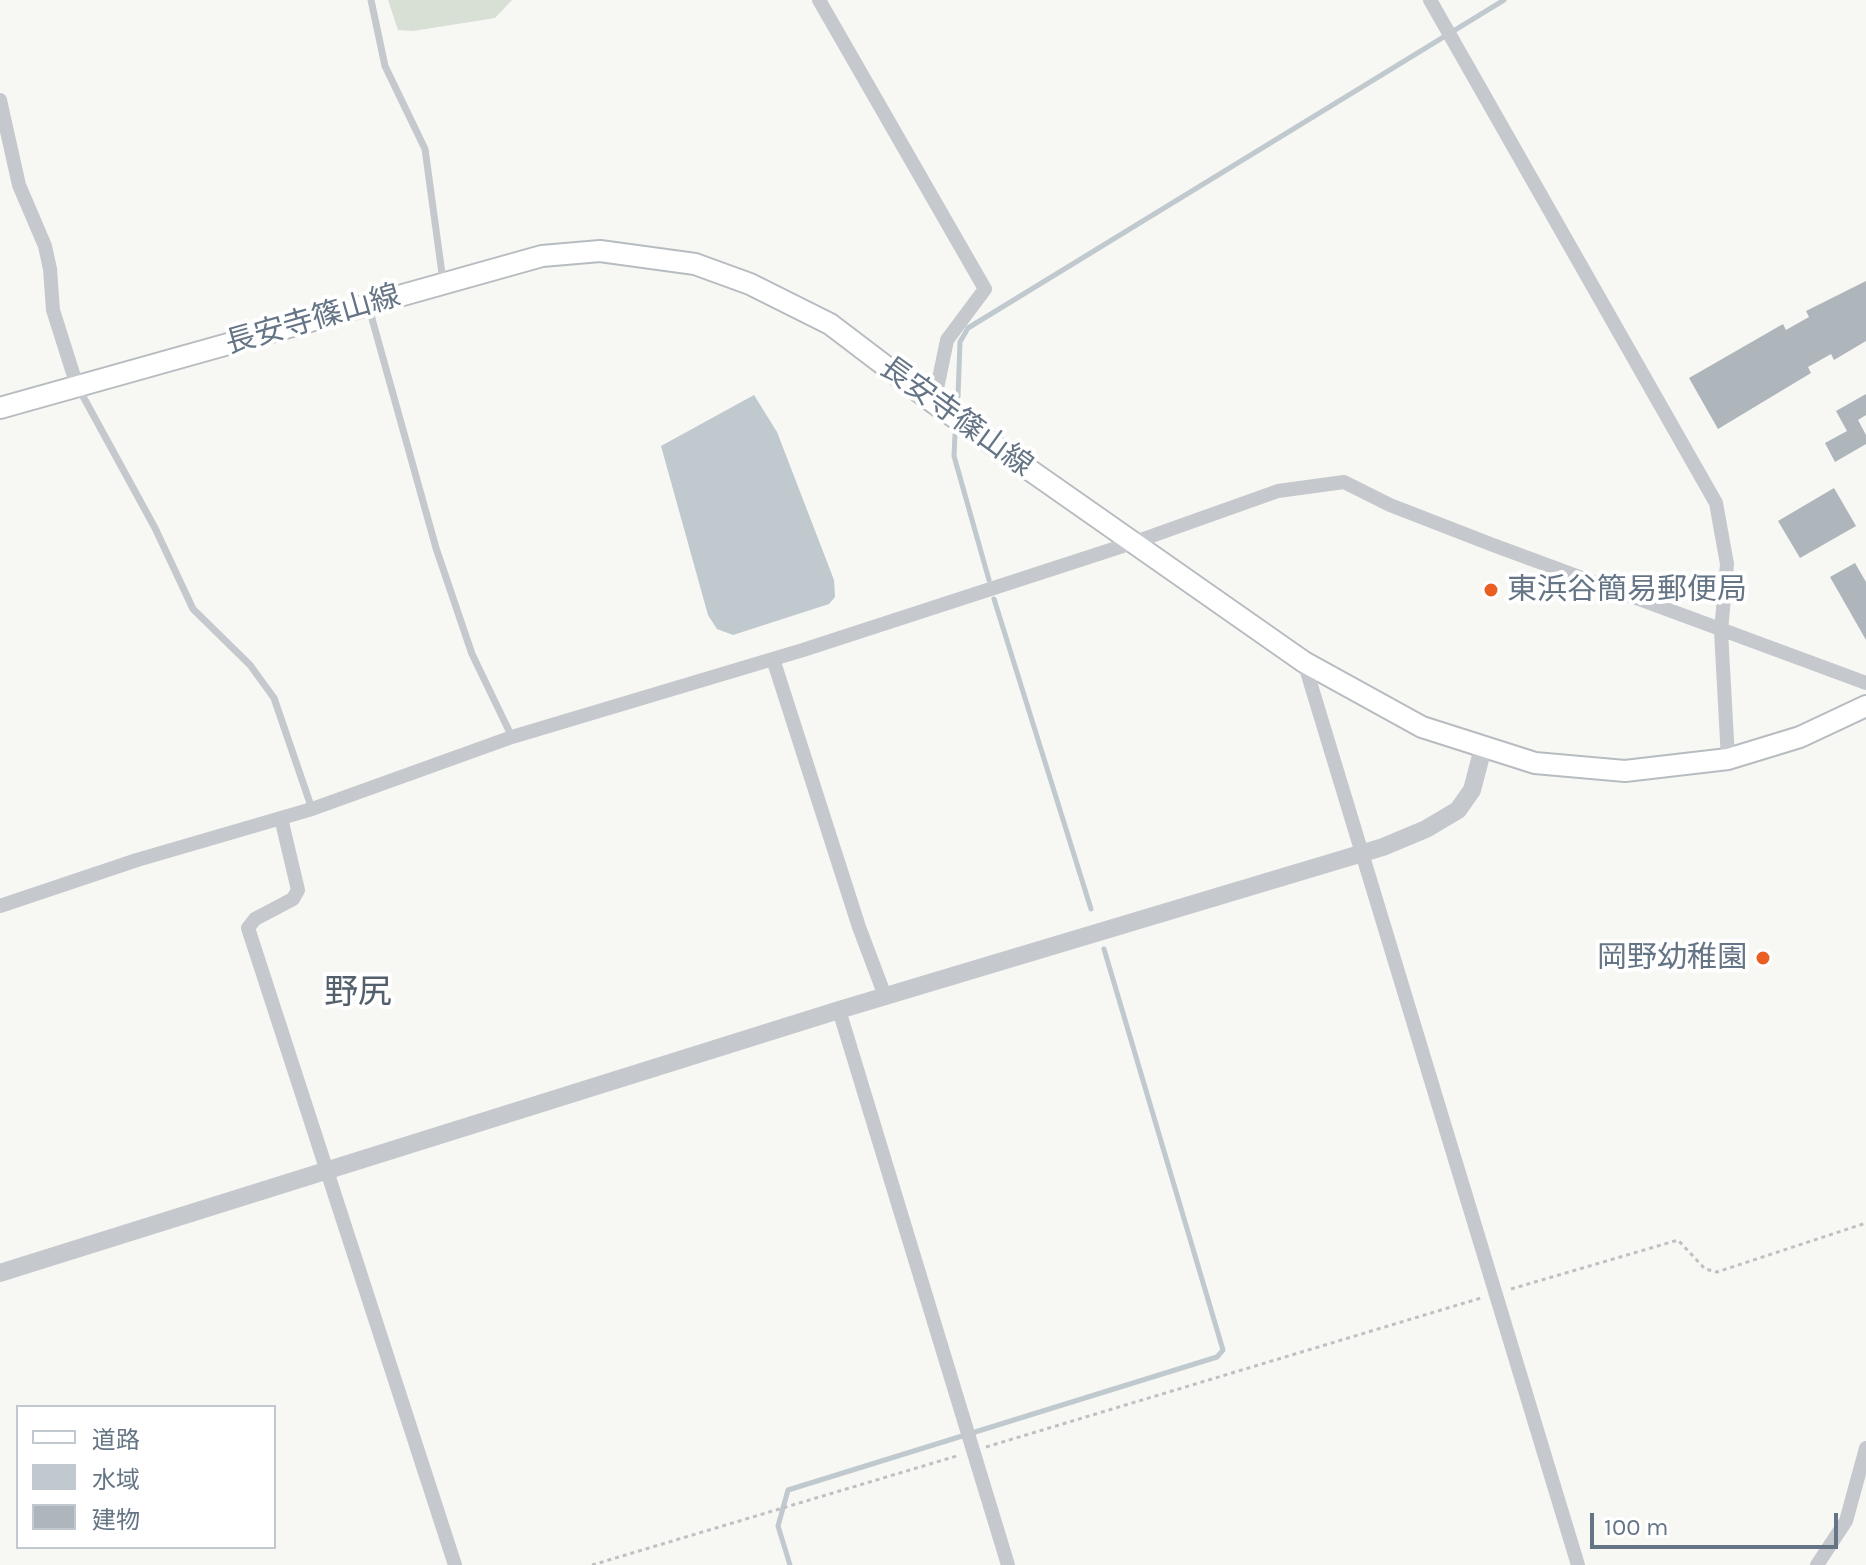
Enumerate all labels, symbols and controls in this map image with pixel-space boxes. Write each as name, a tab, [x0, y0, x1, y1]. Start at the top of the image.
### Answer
street label: 長安寺篠山線	[222, 278, 404, 362]
street label: 長安寺篠山線	[873, 350, 1039, 484]
place label: 東浜谷簡易郵便局	[1507, 572, 1747, 608]
marker: 東浜谷簡易郵便局	[1482, 581, 1500, 599]
place label: 岡野幼稚園	[1597, 940, 1747, 976]
marker: 岡野幼稚園	[1754, 949, 1772, 967]
district label: 野尻	[324, 973, 392, 1013]
legend	[16, 1405, 276, 1549]
text: 道路	[92, 1426, 140, 1454]
text: 水域	[92, 1466, 140, 1494]
scale bar	[1594, 1497, 1842, 1547]
text: 建物	[92, 1506, 140, 1534]
text: 100 m	[1604, 1513, 1669, 1541]

